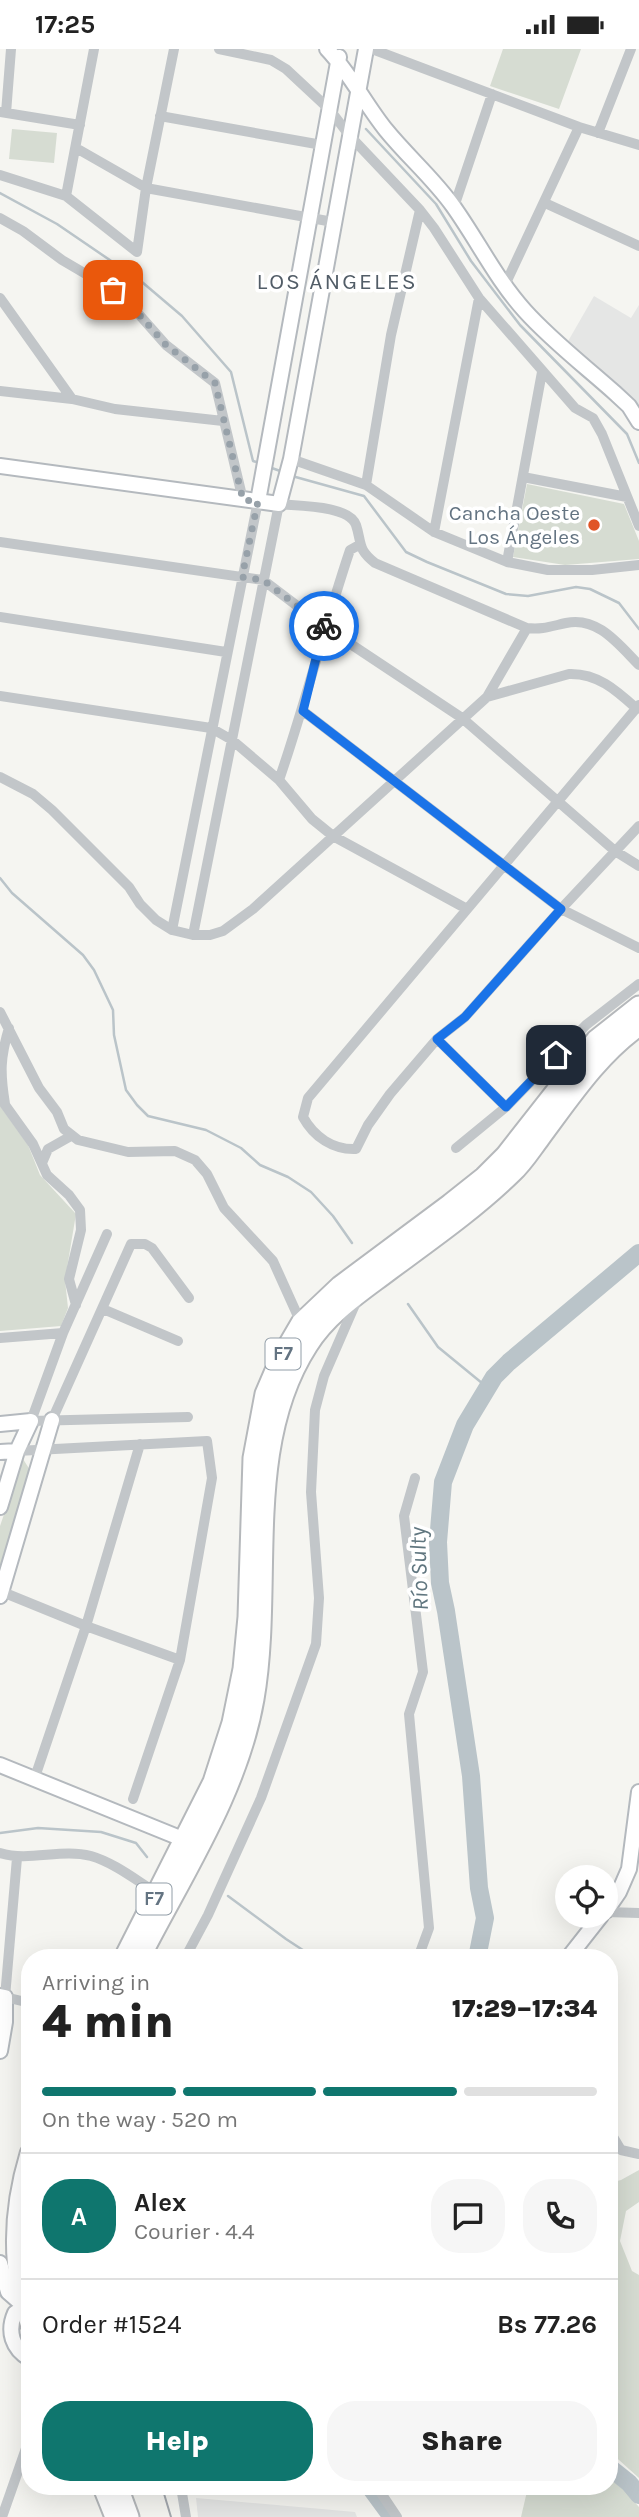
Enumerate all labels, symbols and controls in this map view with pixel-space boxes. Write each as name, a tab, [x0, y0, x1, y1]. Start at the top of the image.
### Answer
text: 17:25	[35, 9, 95, 40]
pin	[83, 260, 143, 320]
district label: LOS ÁNGELES	[256, 268, 418, 295]
icon: bag	[94, 271, 132, 309]
place label: Cancha Oeste Los Ángeles	[449, 501, 580, 549]
marker: Cancha Oeste Los Ángeles	[586, 517, 602, 533]
courier	[289, 591, 359, 661]
icon: bike	[305, 607, 343, 645]
pin	[526, 1025, 586, 1085]
icon: home	[537, 1036, 575, 1074]
road number: F7	[266, 1338, 300, 1369]
water label: Río Sulty	[404, 1526, 434, 1611]
map controls	[555, 1865, 618, 1928]
button: locate	[555, 1865, 618, 1928]
road number: F7	[136, 1883, 172, 1915]
text: Arriving in	[42, 1969, 150, 1996]
text: 17:29–17:34	[452, 1993, 597, 2024]
text: 4 min	[42, 1995, 174, 2049]
text: On the way · 520 m	[42, 2106, 238, 2133]
button: chat	[431, 2179, 505, 2253]
button: phone	[523, 2179, 597, 2253]
text: Alex	[134, 2187, 186, 2218]
text: A	[71, 2201, 87, 2232]
text: Courier · 4.4	[134, 2218, 255, 2245]
text: Order #1524	[42, 2309, 182, 2340]
text: Bs 77.26	[497, 2309, 597, 2340]
button: Help	[42, 2401, 313, 2481]
button: Share	[327, 2401, 597, 2481]

